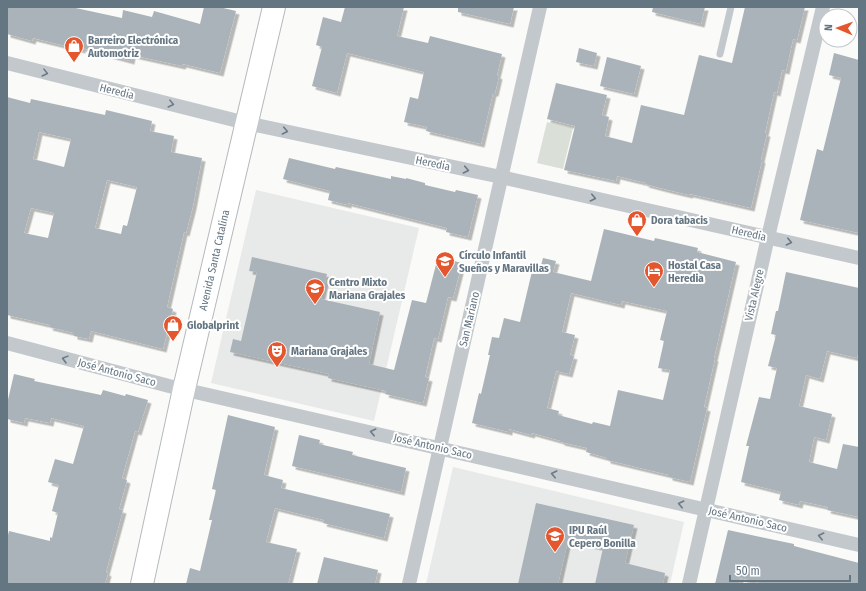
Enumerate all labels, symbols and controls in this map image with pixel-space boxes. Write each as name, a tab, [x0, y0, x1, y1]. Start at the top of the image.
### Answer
north arrow	[818, 8, 858, 48]
text: N	[822, 24, 835, 31]
place label: Barreiro Electrónica Automotriz	[87, 34, 179, 60]
shop icon: Barreiro Electrónica Automotriz	[63, 35, 85, 63]
one-way arrow	[42, 68, 48, 76]
street label: Heredia	[98, 81, 135, 102]
one-way arrow	[168, 100, 174, 108]
one-way arrow	[281, 127, 288, 135]
street label: Heredia	[414, 153, 451, 173]
one-way arrow	[463, 165, 470, 173]
one-way arrow	[590, 193, 597, 201]
street label: Avenida Santa Catalina	[197, 208, 232, 312]
shop icon: Dora tabacis	[626, 209, 648, 237]
place label: Dora tabacis	[651, 214, 708, 227]
street label: Heredia	[730, 223, 767, 244]
one-way arrow	[785, 237, 792, 245]
place label: Círculo Infantil Sueños y Maravillas	[459, 249, 549, 275]
school or university icon: Círculo Infantil Sueños y Maravillas	[434, 250, 456, 278]
place label: Hostal Casa Heredia	[668, 259, 722, 285]
hotel icon: Hostal Casa Heredia	[643, 260, 665, 288]
street label: Vista Alegre	[742, 268, 767, 322]
place label: Centro Mixto Mariana Grajales	[329, 276, 406, 302]
school or university icon: Centro Mixto Mariana Grajales	[304, 277, 326, 305]
street label: San Mariano	[457, 290, 482, 348]
shop icon: Globalprint	[162, 314, 184, 342]
place label: Globalprint	[187, 319, 239, 332]
theatre icon: Mariana Grajales	[266, 340, 288, 368]
place label: Mariana Grajales	[291, 345, 368, 358]
one-way arrow	[62, 355, 68, 363]
street label: José Antonio Saco	[76, 356, 158, 389]
one-way arrow	[370, 429, 376, 437]
street label: José Antonio Saco	[392, 431, 474, 462]
one-way arrow	[551, 471, 557, 479]
one-way arrow	[678, 500, 684, 508]
street label: José Antonio Saco	[707, 504, 789, 535]
place label: IPU Raúl Cepero Bonilla	[569, 524, 636, 550]
school or university icon: IPU Raúl Cepero Bonilla	[544, 525, 566, 553]
one-way arrow	[818, 533, 824, 541]
scale bar	[730, 557, 850, 583]
text: 50 m	[736, 564, 760, 578]

